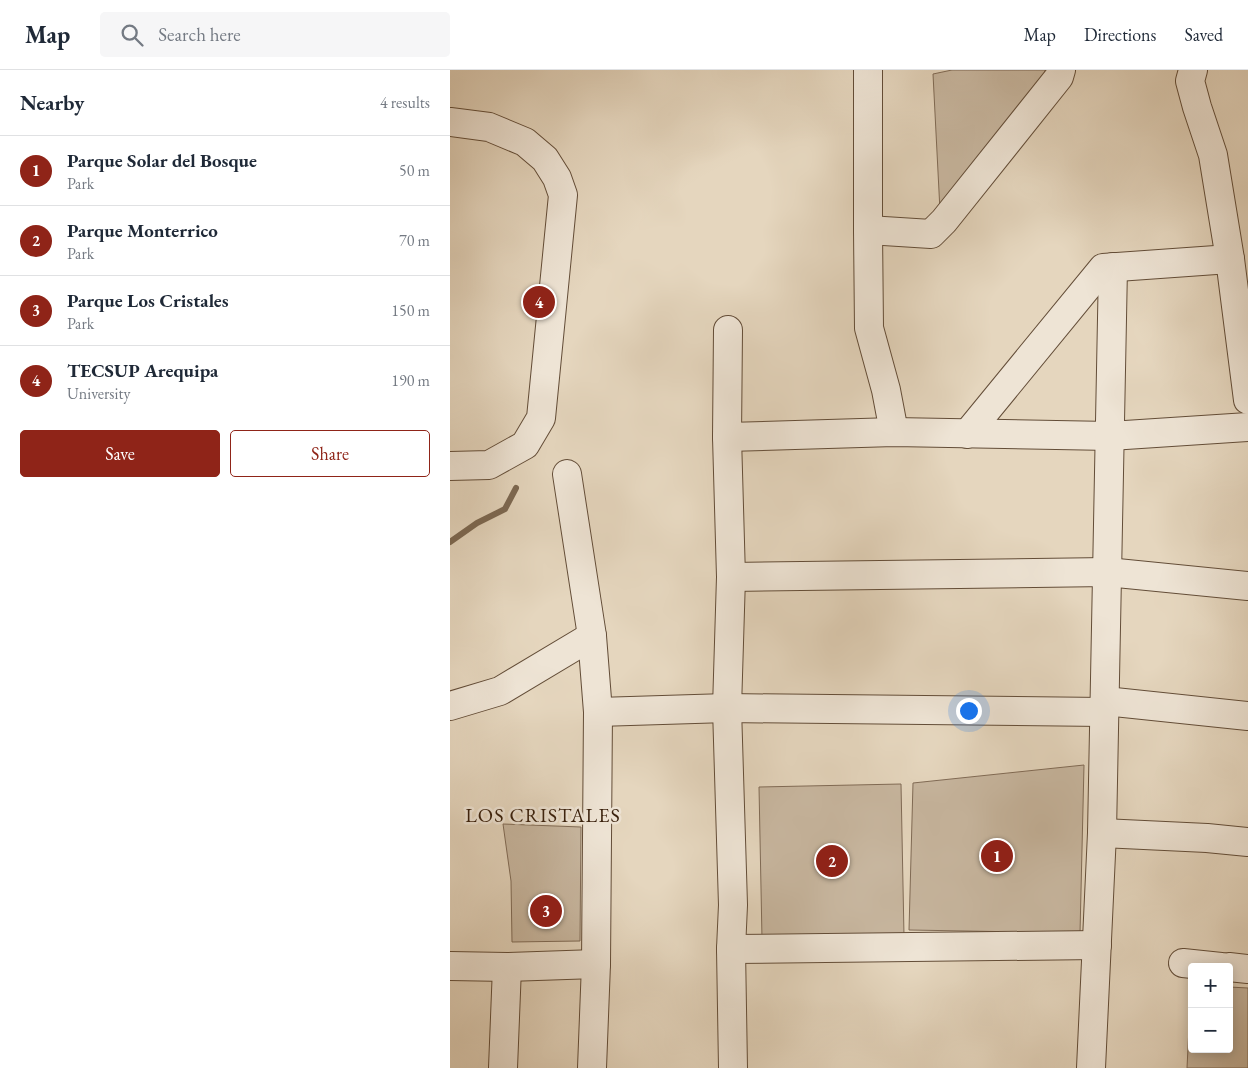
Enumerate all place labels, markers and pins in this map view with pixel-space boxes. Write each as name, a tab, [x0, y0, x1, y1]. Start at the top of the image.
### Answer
pin: 4	[523, 283, 555, 321]
pin: 1	[981, 837, 1013, 875]
pin: 2	[816, 842, 848, 880]
pin: 3	[530, 892, 562, 930]

